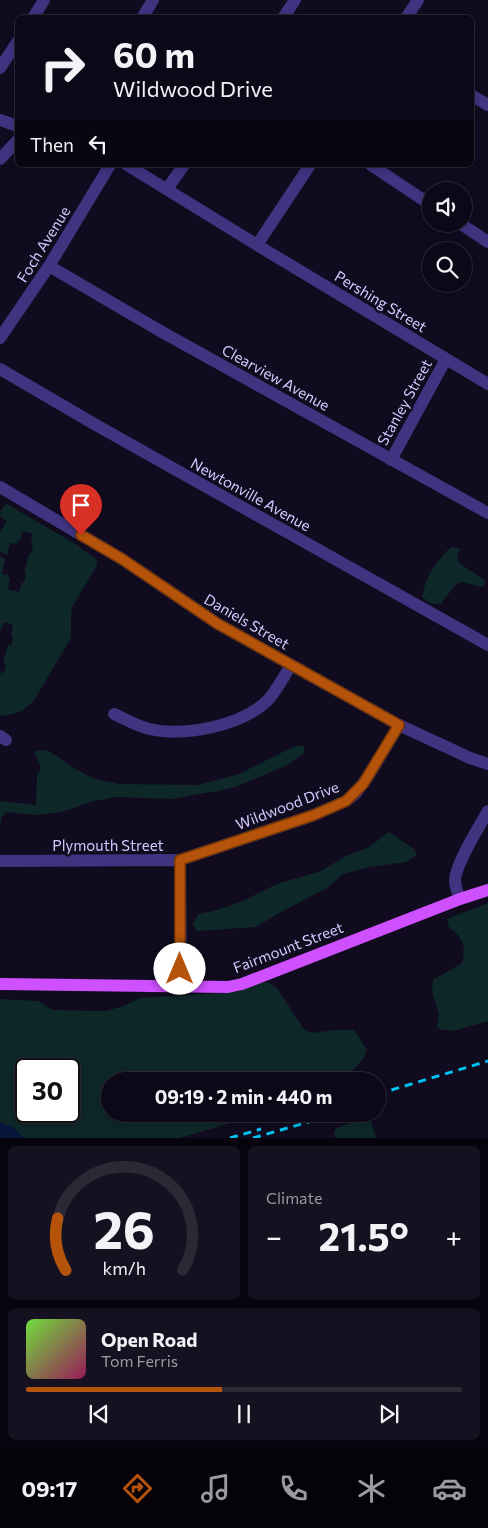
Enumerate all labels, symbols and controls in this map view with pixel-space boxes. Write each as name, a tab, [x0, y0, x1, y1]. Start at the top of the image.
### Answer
text: 60 m	[113, 32, 195, 75]
icon: right	[30, 35, 95, 100]
text: Wildwood Drive	[113, 75, 273, 102]
icon: left	[84, 130, 112, 158]
text: Then	[30, 133, 74, 156]
map controls	[422, 182, 472, 292]
button: sound	[422, 182, 472, 232]
street label: Foch Avenue	[13, 203, 73, 285]
button: search	[422, 242, 472, 292]
street label: Pershing Street	[332, 266, 430, 336]
street label: Clearview Avenue	[219, 340, 333, 414]
street label: Stanley Street	[373, 356, 435, 448]
street label: Newtonville Avenue	[188, 454, 314, 534]
pin	[60, 484, 102, 535]
icon: arrive	[67, 491, 95, 519]
street label: Daniels Street	[201, 589, 293, 653]
street label: Wildwood Drive	[233, 777, 341, 833]
street label: Plymouth Street	[52, 836, 164, 854]
street label: Fairmount Street	[230, 918, 346, 976]
position arrow	[153, 942, 205, 994]
speed limit sign: 30	[15, 1058, 80, 1123]
text: 09:19 · 2 min · 440 m	[155, 1085, 332, 1108]
text: Climate	[266, 1188, 322, 1207]
text: 26	[93, 1196, 155, 1260]
text: 21.5°	[319, 1212, 409, 1259]
text: −	[266, 1219, 282, 1253]
text: +	[446, 1219, 462, 1253]
text: km/h	[102, 1257, 146, 1279]
text: Open Road	[101, 1328, 197, 1351]
text: Tom Ferris	[101, 1351, 178, 1370]
icon: previous	[85, 1400, 113, 1428]
icon: pause	[230, 1400, 258, 1428]
icon: next	[375, 1400, 403, 1428]
icon: directions	[120, 1471, 155, 1506]
icon: music	[198, 1471, 233, 1506]
icon: phone	[276, 1471, 311, 1506]
icon: climate	[354, 1471, 389, 1506]
icon: car	[432, 1471, 467, 1506]
text: 09:17	[21, 1475, 77, 1502]

